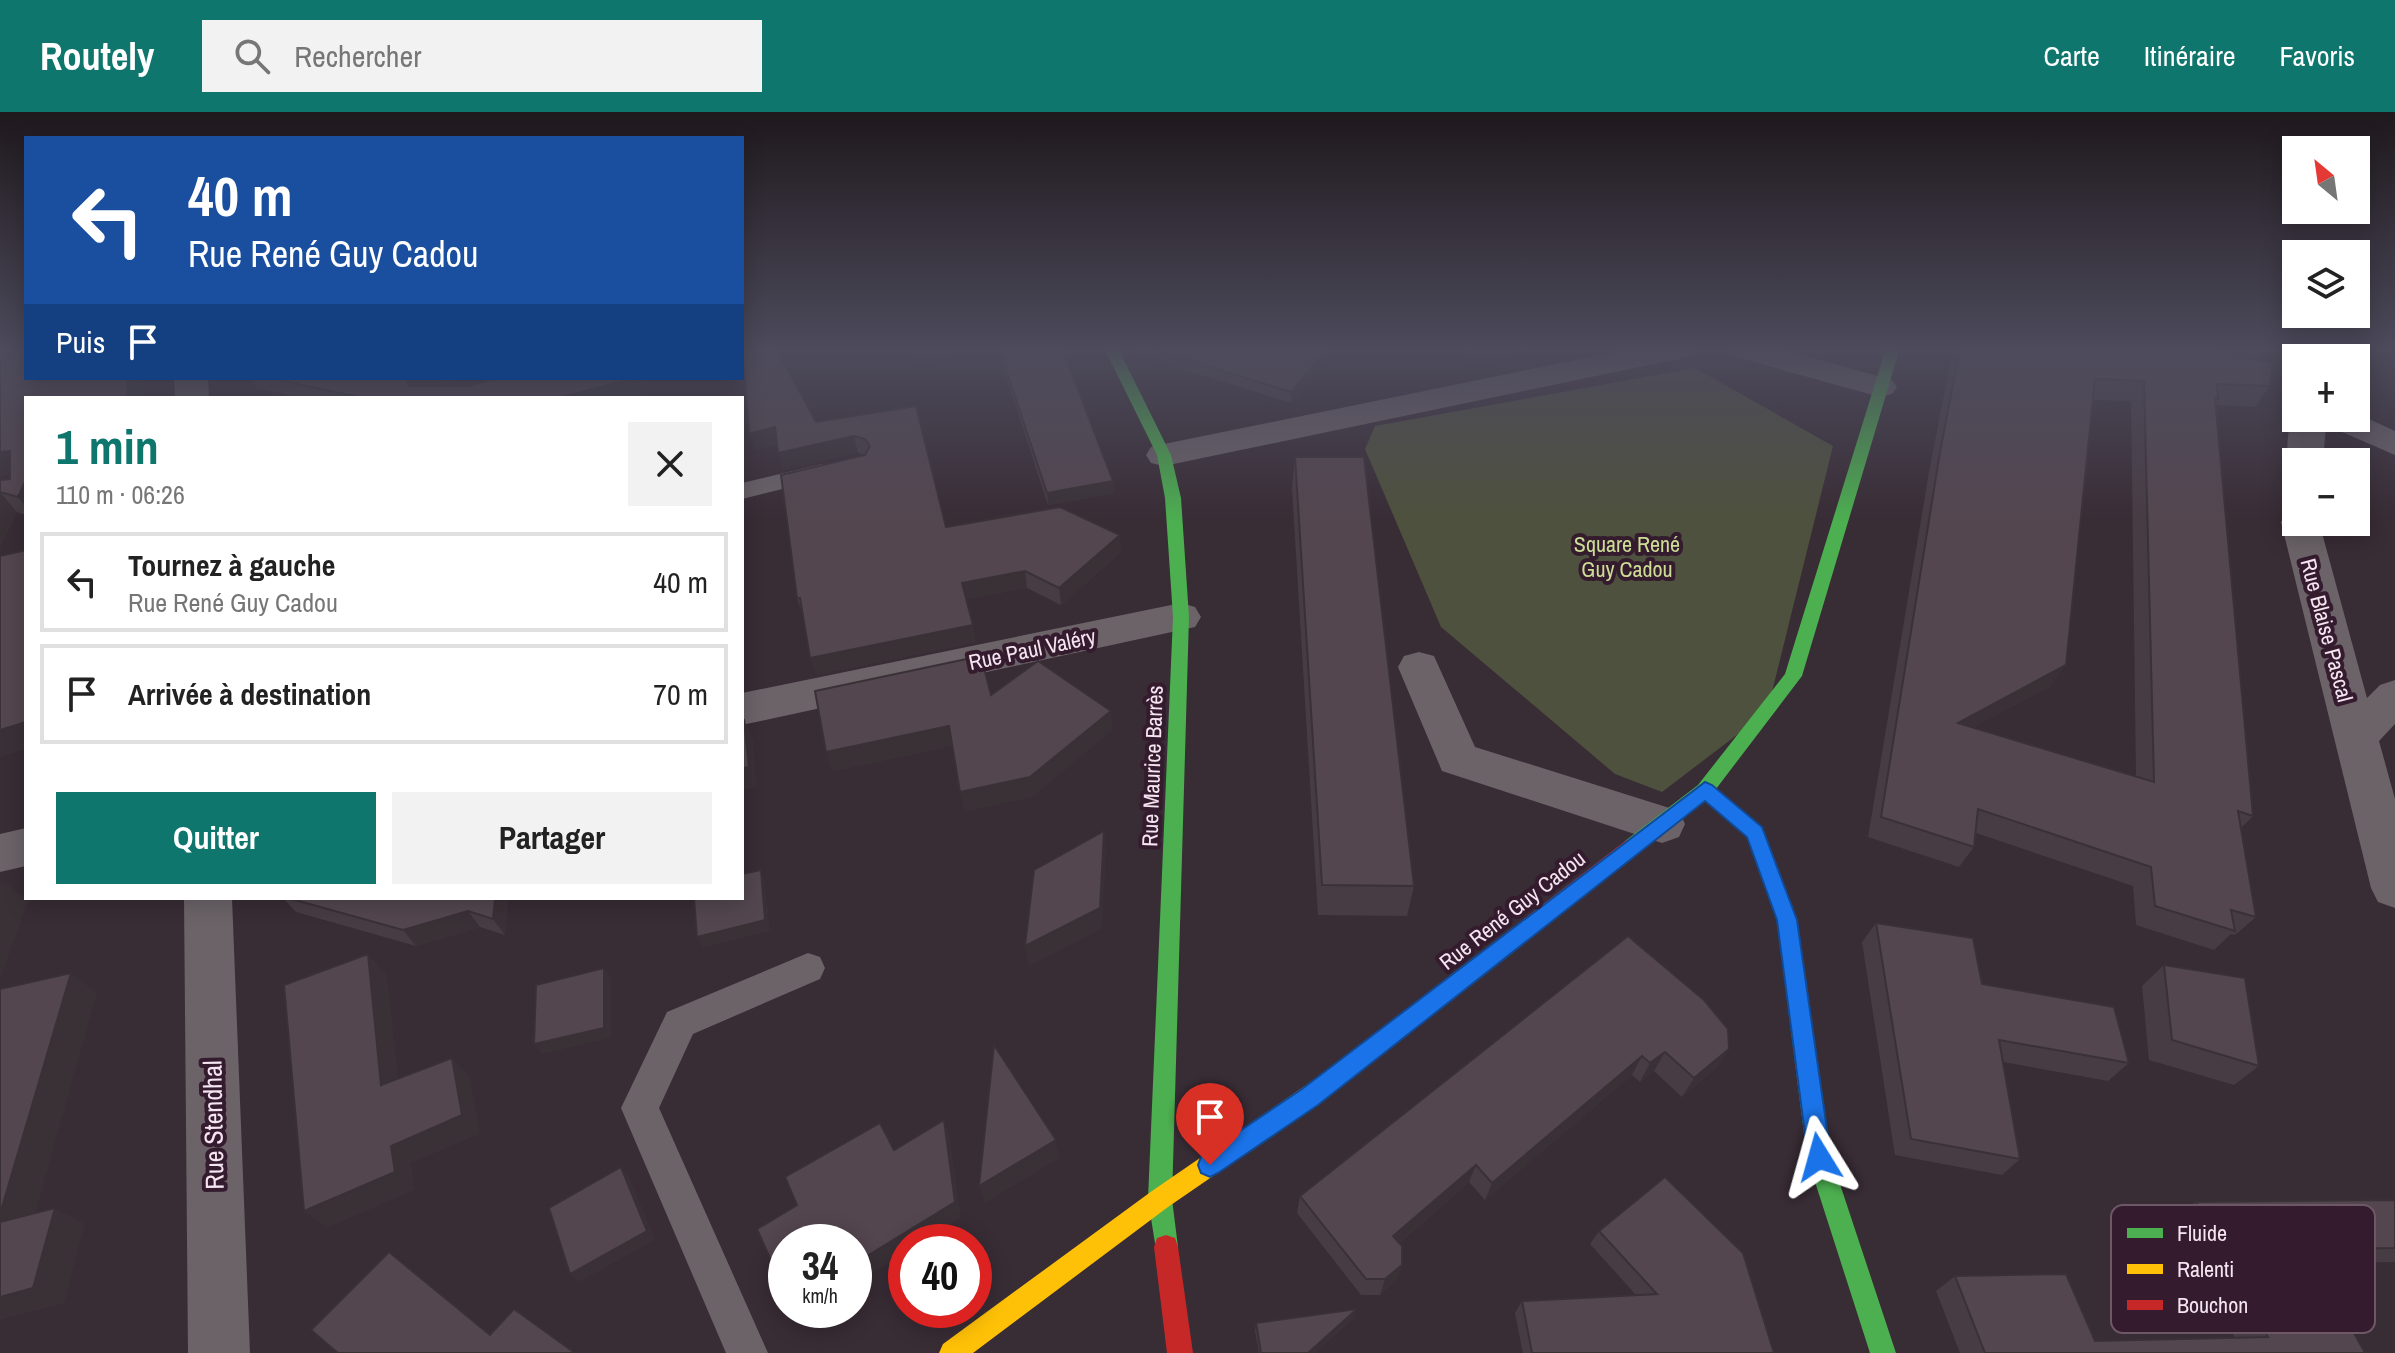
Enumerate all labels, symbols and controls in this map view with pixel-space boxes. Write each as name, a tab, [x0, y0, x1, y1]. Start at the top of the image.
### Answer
search box	[202, 20, 762, 92]
text: Routely	[40, 31, 154, 82]
icon: search	[230, 34, 274, 78]
text: Rechercher	[294, 36, 421, 76]
text: Carte	[2044, 37, 2100, 75]
text: Itinéraire	[2144, 37, 2236, 75]
text: Favoris	[2280, 37, 2355, 75]
north arrow	[2282, 136, 2370, 224]
map controls	[2282, 136, 2370, 536]
text: 40 m	[188, 158, 293, 233]
icon: left	[56, 168, 160, 272]
text: Rue René Guy Cadou	[188, 230, 478, 278]
button: layers	[2282, 240, 2370, 328]
icon: arrive	[121, 320, 165, 364]
text: Puis	[56, 322, 105, 362]
button: +	[2282, 344, 2370, 432]
text: 1 min	[56, 414, 159, 479]
button: close	[628, 422, 712, 506]
button: −	[2282, 448, 2370, 536]
text: 110 m · 06:26	[56, 477, 185, 512]
park label: Square René Guy Cadou	[1574, 529, 1680, 584]
text: Tournez à gauche	[128, 545, 335, 585]
street label: Rue Blaise Pascal	[2293, 555, 2361, 705]
icon: left	[60, 560, 104, 604]
text: 40 m	[653, 562, 708, 602]
text: Rue René Guy Cadou	[128, 585, 338, 620]
street label: Rue Paul Valéry	[966, 621, 1098, 677]
icon: arrive	[60, 672, 104, 716]
text: Arrivée à destination	[128, 674, 371, 714]
text: 70 m	[653, 674, 708, 714]
street label: Rue Maurice Barrès	[1134, 685, 1170, 847]
button: Quitter	[56, 792, 376, 884]
button: Partager	[392, 792, 712, 884]
street label: Rue René Guy Cadou	[1433, 844, 1591, 976]
street label: Rue Stendhal	[194, 1060, 232, 1190]
pin	[1176, 1083, 1244, 1165]
icon: arrive	[1188, 1095, 1232, 1139]
position arrow	[1777, 1115, 1861, 1199]
legend	[2111, 1205, 2375, 1333]
text: Fluide	[2177, 1218, 2227, 1248]
speed limit sign: 40	[888, 1224, 992, 1328]
text: 34	[802, 1239, 838, 1292]
text: Ralenti	[2177, 1254, 2234, 1284]
text: km/h	[802, 1282, 838, 1309]
text: Bouchon	[2177, 1290, 2248, 1320]

